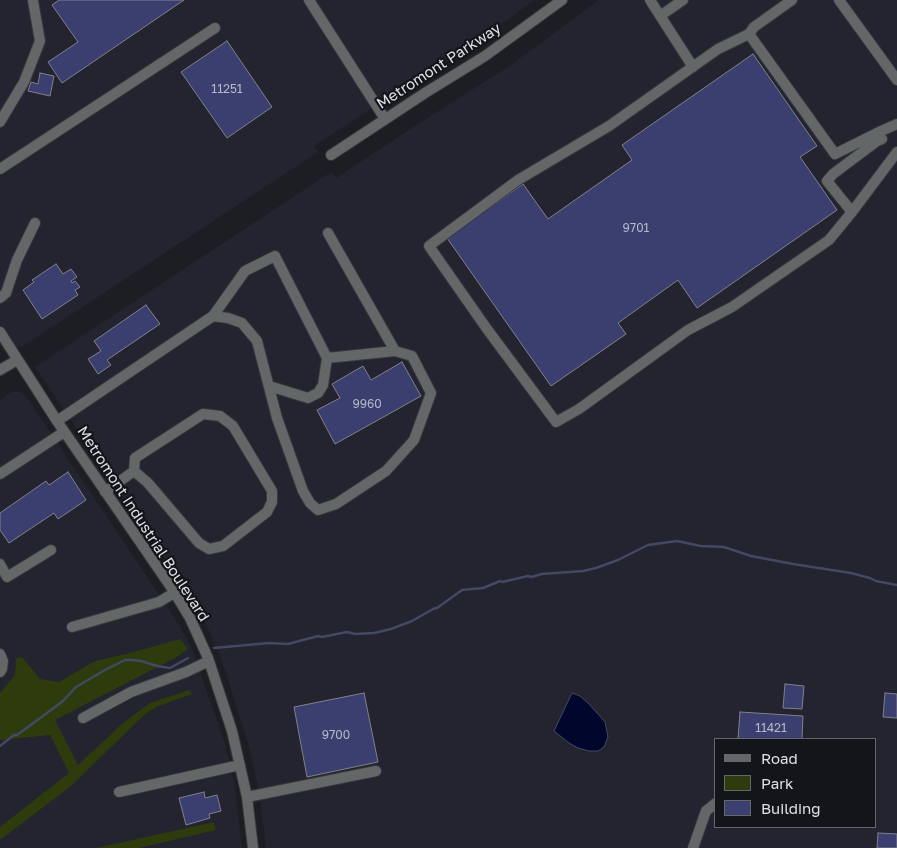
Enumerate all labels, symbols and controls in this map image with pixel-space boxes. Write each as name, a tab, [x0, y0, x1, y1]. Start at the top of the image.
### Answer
street label: Metromont Parkway	[374, 19, 504, 113]
house number: 11251	[211, 82, 243, 96]
house number: 9701	[623, 221, 649, 235]
house number: 9960	[352, 397, 382, 411]
street label: Metromont Industrial Boulevard	[73, 423, 213, 625]
house number: 11421	[755, 721, 787, 735]
house number: 9700	[322, 728, 350, 742]
legend	[714, 738, 877, 828]
text: Road	[761, 749, 798, 767]
text: Park	[761, 774, 793, 792]
text: Building	[761, 799, 821, 817]

